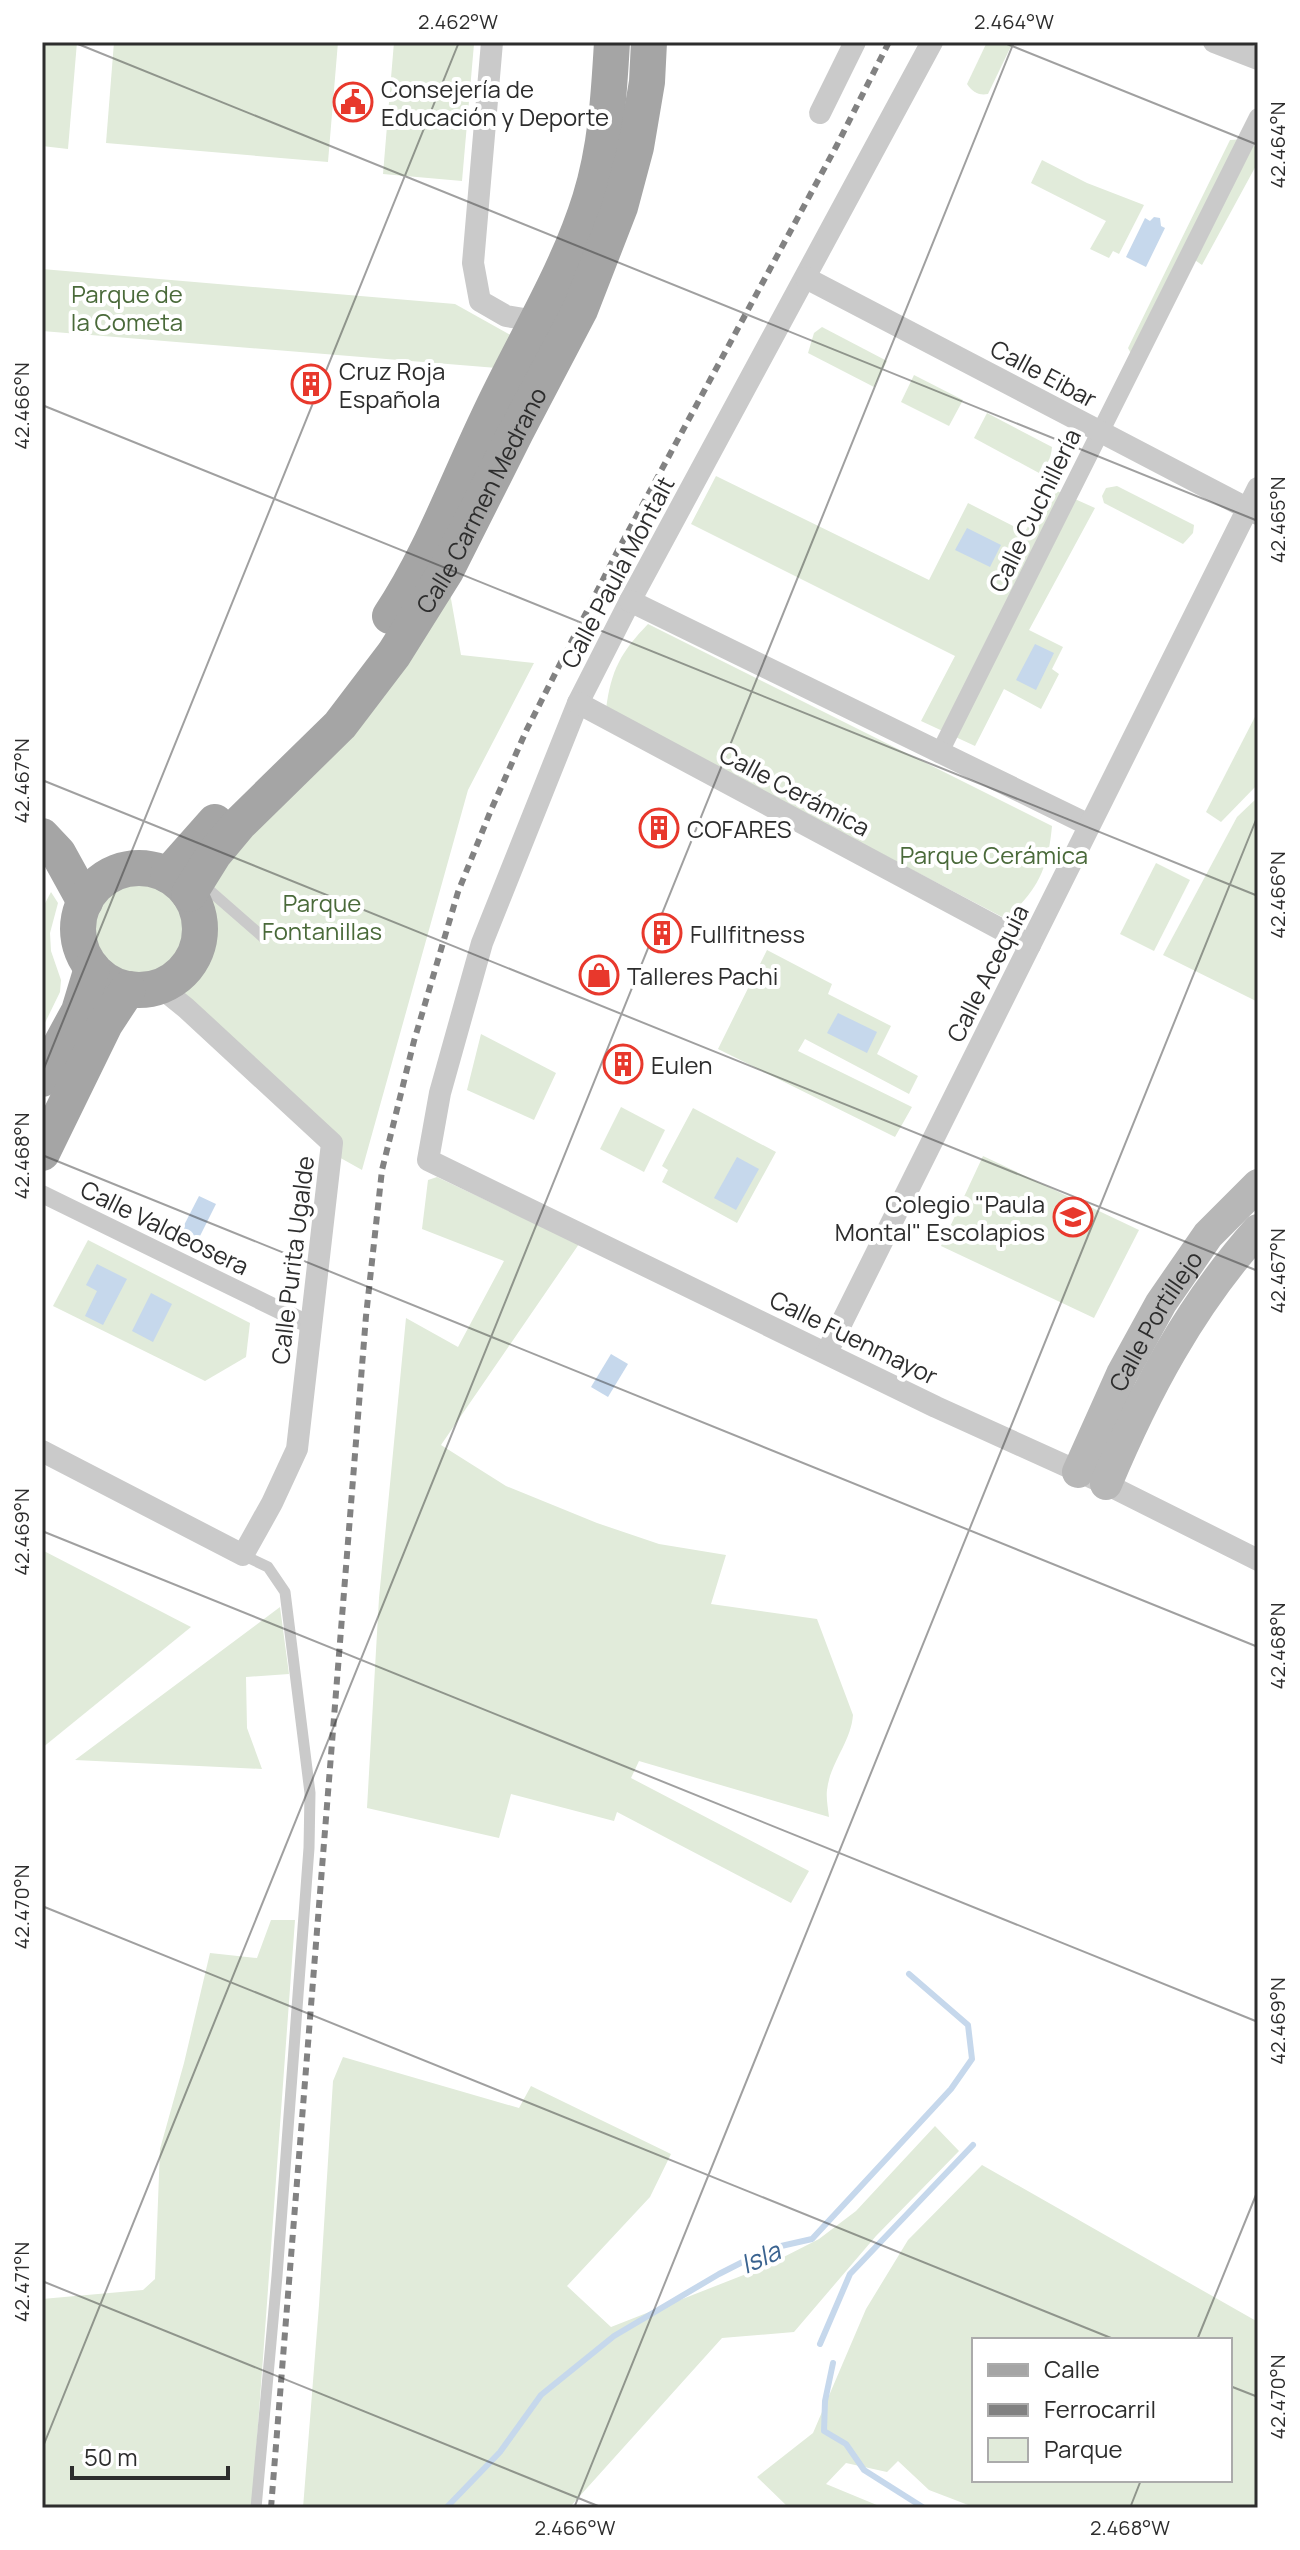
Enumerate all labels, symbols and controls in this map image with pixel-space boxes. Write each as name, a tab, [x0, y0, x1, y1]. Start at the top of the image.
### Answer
text: 2.462°W	[418, 8, 498, 35]
text: 2.464°W	[974, 8, 1054, 35]
place label: Consejería de Educación y Deporte	[381, 72, 609, 133]
public building icon: Consejería de Educación y Deporte	[332, 81, 374, 123]
text: 42.464°N	[1264, 102, 1291, 188]
park label: Parque de la Cometa	[71, 277, 183, 338]
street label: Calle Eibar	[985, 331, 1103, 415]
place label: Cruz Roja Española	[339, 354, 445, 415]
text: 42.466°N	[8, 362, 35, 450]
building icon: Cruz Roja Española	[290, 363, 332, 405]
street label: Calle Carmen Medrano	[407, 381, 553, 619]
street label: Calle Cuchillería	[980, 423, 1088, 597]
street label: Calle Paula Montalt	[553, 470, 681, 674]
text: 42.465°N	[1264, 477, 1291, 563]
street label: Calle Cerámica	[714, 737, 876, 843]
text: 42.467°N	[8, 738, 35, 824]
building icon: COFARES	[638, 807, 680, 849]
place label: COFARES	[687, 812, 792, 845]
park label: Parque Cerámica	[900, 838, 1088, 871]
text: 42.466°N	[1264, 851, 1291, 939]
park label: Parque Fontanillas	[262, 886, 382, 947]
street label: Calle Acequia	[938, 899, 1036, 1047]
building icon: Fullfitness	[641, 912, 683, 954]
place label: Fullfitness	[690, 917, 805, 950]
shop icon: Talleres Pachi	[578, 954, 620, 996]
place label: Talleres Pachi	[627, 959, 778, 992]
building icon: Eulen	[602, 1043, 644, 1085]
place label: Eulen	[651, 1048, 712, 1081]
text: 42.468°N	[8, 1113, 35, 1199]
street label: Calle Purita Ugalde	[263, 1154, 321, 1366]
street label: Calle Valdeosera	[75, 1172, 255, 1282]
place label: Colegio "Paula Montal" Escolapios	[835, 1187, 1045, 1248]
school or university icon: Colegio "Paula Montal" Escolapios	[1052, 1196, 1094, 1238]
text: 42.467°N	[1264, 1228, 1291, 1314]
street label: Calle Portillejo	[1100, 1244, 1209, 1396]
street label: Calle Fuenmayor	[765, 1282, 944, 1392]
text: 42.469°N	[8, 1488, 35, 1576]
text: 42.468°N	[1264, 1603, 1291, 1689]
text: 42.470°N	[8, 1865, 35, 1949]
text: 42.469°N	[1264, 1977, 1291, 2065]
water label: Isla	[734, 2232, 787, 2282]
text: 42.471°N	[8, 2242, 35, 2322]
legend	[972, 2338, 1232, 2482]
text: Calle	[1044, 2352, 1100, 2385]
text: 42.470°N	[1264, 2355, 1291, 2439]
text: Ferrocarril	[1044, 2392, 1156, 2425]
scale bar	[72, 2430, 228, 2480]
text: Parque	[1044, 2432, 1122, 2465]
text: 50 m	[84, 2440, 138, 2473]
text: 2.466°W	[535, 2514, 616, 2541]
text: 2.468°W	[1090, 2514, 1170, 2541]

